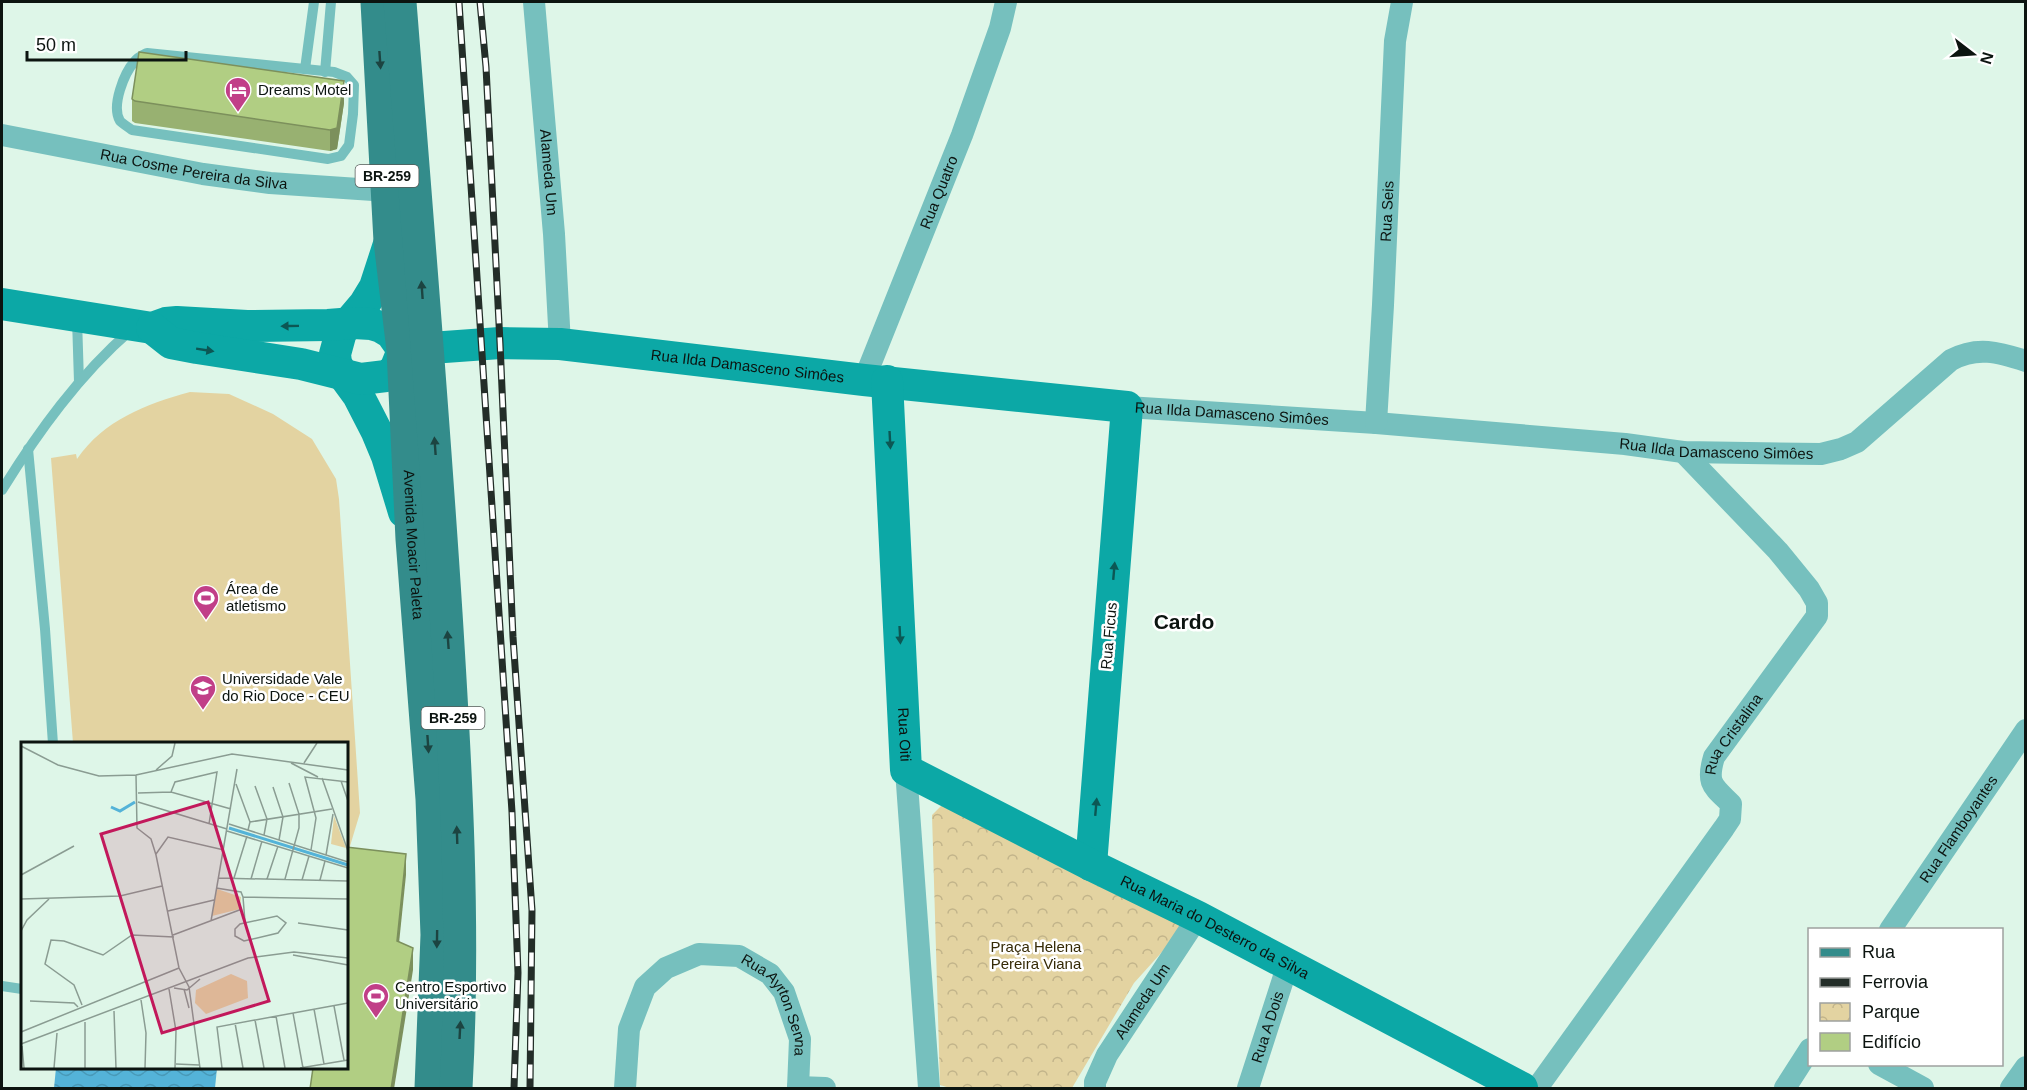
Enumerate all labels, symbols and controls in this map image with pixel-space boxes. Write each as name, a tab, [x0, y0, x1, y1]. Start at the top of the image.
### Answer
scale bar	[27, 24, 186, 62]
north arrow	[1943, 24, 2003, 84]
text: 50 m	[36, 35, 76, 55]
one-way arrow	[376, 50, 385, 69]
text: N	[1977, 50, 1997, 66]
hotel icon: Dreams Motel	[223, 75, 253, 113]
place label: Dreams Motel	[258, 81, 351, 98]
street label: Alameda Um	[537, 128, 561, 216]
street label: Rua Cosme Pereira da Silva	[99, 145, 289, 192]
street label: Rua Quatro	[916, 153, 961, 231]
road number: BR-259	[356, 165, 418, 187]
street label: Rua Seis	[1377, 180, 1397, 242]
one-way arrow	[418, 280, 427, 299]
one-way arrow	[281, 321, 300, 330]
one-way arrow	[195, 345, 214, 354]
street label: Rua Ilda Damasceno Simôes	[650, 346, 845, 386]
street label: Rua Ilda Damasceno Simôes	[1134, 399, 1329, 428]
one-way arrow	[886, 430, 895, 449]
street label: Rua Ilda Damasceno Simôes	[1619, 435, 1813, 462]
one-way arrow	[430, 436, 439, 455]
street label: Avenida Moacir Paleta	[401, 469, 427, 621]
one-way arrow	[1110, 561, 1119, 580]
place label: Área de atletismo	[226, 580, 286, 614]
sports icon: Área de atletismo	[191, 583, 221, 621]
street label: Rua Ficus	[1097, 602, 1120, 670]
district label: Cardo	[1154, 610, 1214, 633]
one-way arrow	[895, 625, 904, 644]
one-way arrow	[443, 631, 453, 650]
place label: Universidade Vale do Rio Doce - CEU	[222, 670, 350, 704]
school or university icon: Universidade Vale do Rio Doce - CEU	[188, 673, 218, 711]
street label: Rua Cristalina	[1701, 690, 1766, 776]
road number: BR-259	[422, 707, 484, 729]
street label: Rua Oiti	[895, 707, 915, 762]
one-way arrow	[423, 735, 433, 754]
inset map	[21, 742, 348, 1069]
street label: Rua Flamboyantes	[1916, 772, 2001, 886]
one-way arrow	[1091, 797, 1100, 816]
one-way arrow	[452, 826, 462, 845]
street label: Rua Maria do Desterro da Silva	[1118, 872, 1313, 982]
legend	[1808, 928, 2003, 1066]
one-way arrow	[432, 929, 441, 948]
park label: Praça Helena Pereira Viana	[991, 938, 1082, 972]
text: Rua	[1862, 942, 1896, 962]
street label: Rua Ayrton Senna	[738, 950, 809, 1057]
street label: Alameda Um	[1111, 960, 1173, 1042]
text: Ferrovia	[1862, 972, 1929, 992]
place label: Centro Esportivo Universitário	[395, 978, 507, 1012]
sports icon: Centro Esportivo Universitário	[361, 981, 391, 1019]
street label: Rua A Dois	[1248, 989, 1287, 1065]
text: Parque	[1862, 1002, 1920, 1022]
one-way arrow	[455, 1021, 464, 1040]
text: Edifício	[1862, 1032, 1921, 1052]

